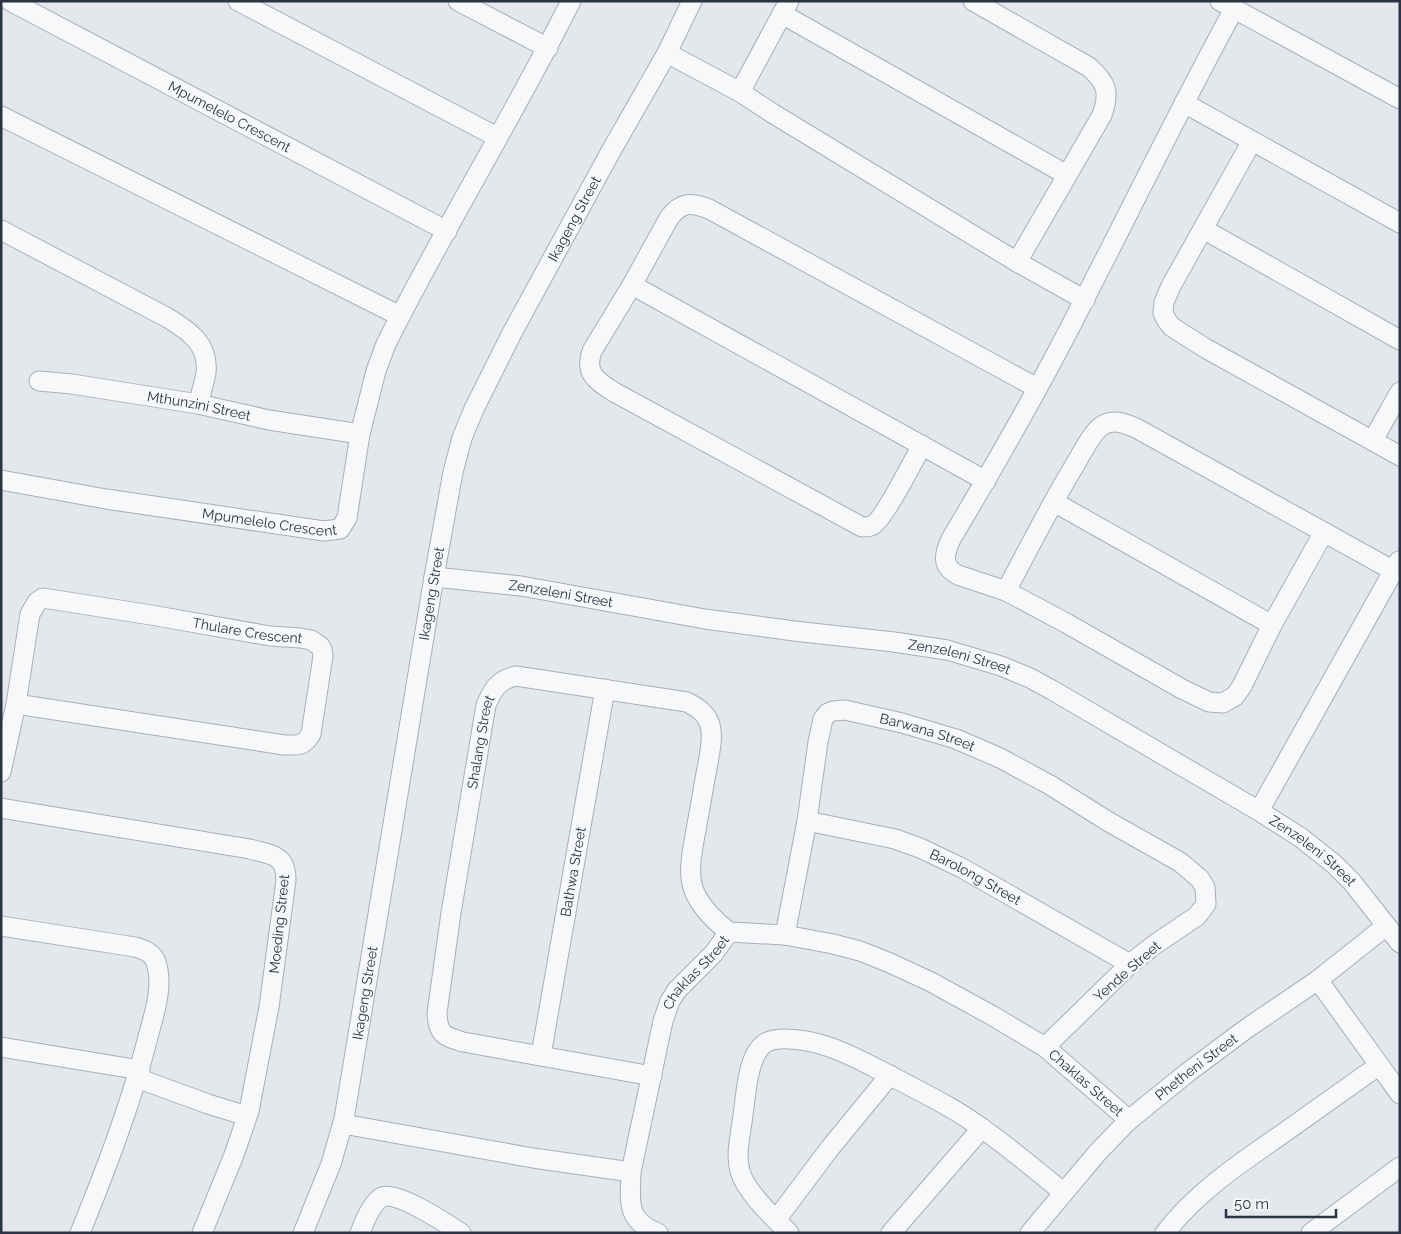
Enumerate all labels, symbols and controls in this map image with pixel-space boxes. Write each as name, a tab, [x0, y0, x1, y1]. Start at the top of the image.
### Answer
street label: Mpumelelo Crescent	[166, 78, 294, 155]
street label: Ikageng Street	[544, 173, 604, 264]
street label: Mthunzini Street	[146, 388, 253, 424]
street label: Mpumelelo Crescent	[201, 505, 338, 539]
street label: Ikageng Street	[416, 545, 447, 642]
street label: Zenzeleni Street	[508, 577, 615, 610]
street label: Thulare Crescent	[191, 614, 304, 646]
street label: Zenzeleni Street	[907, 636, 1014, 677]
street label: Shalang Street	[464, 692, 498, 790]
street label: Barwana Street	[878, 710, 978, 754]
street label: Zenzeleni Street	[1267, 812, 1360, 889]
street label: Bathwa Street	[557, 825, 589, 918]
street label: Barolong Street	[927, 846, 1024, 908]
street label: Moeding Street	[266, 873, 292, 974]
street label: Chaklas Street	[660, 932, 732, 1011]
street label: Yende Street	[1090, 937, 1164, 1004]
street label: Ikageng Street	[349, 945, 381, 1041]
street label: Phetheni Street	[1152, 1030, 1241, 1104]
street label: Chaklas Street	[1046, 1046, 1127, 1120]
scale bar	[1226, 1186, 1336, 1218]
text: 50 m	[1234, 1195, 1269, 1213]

